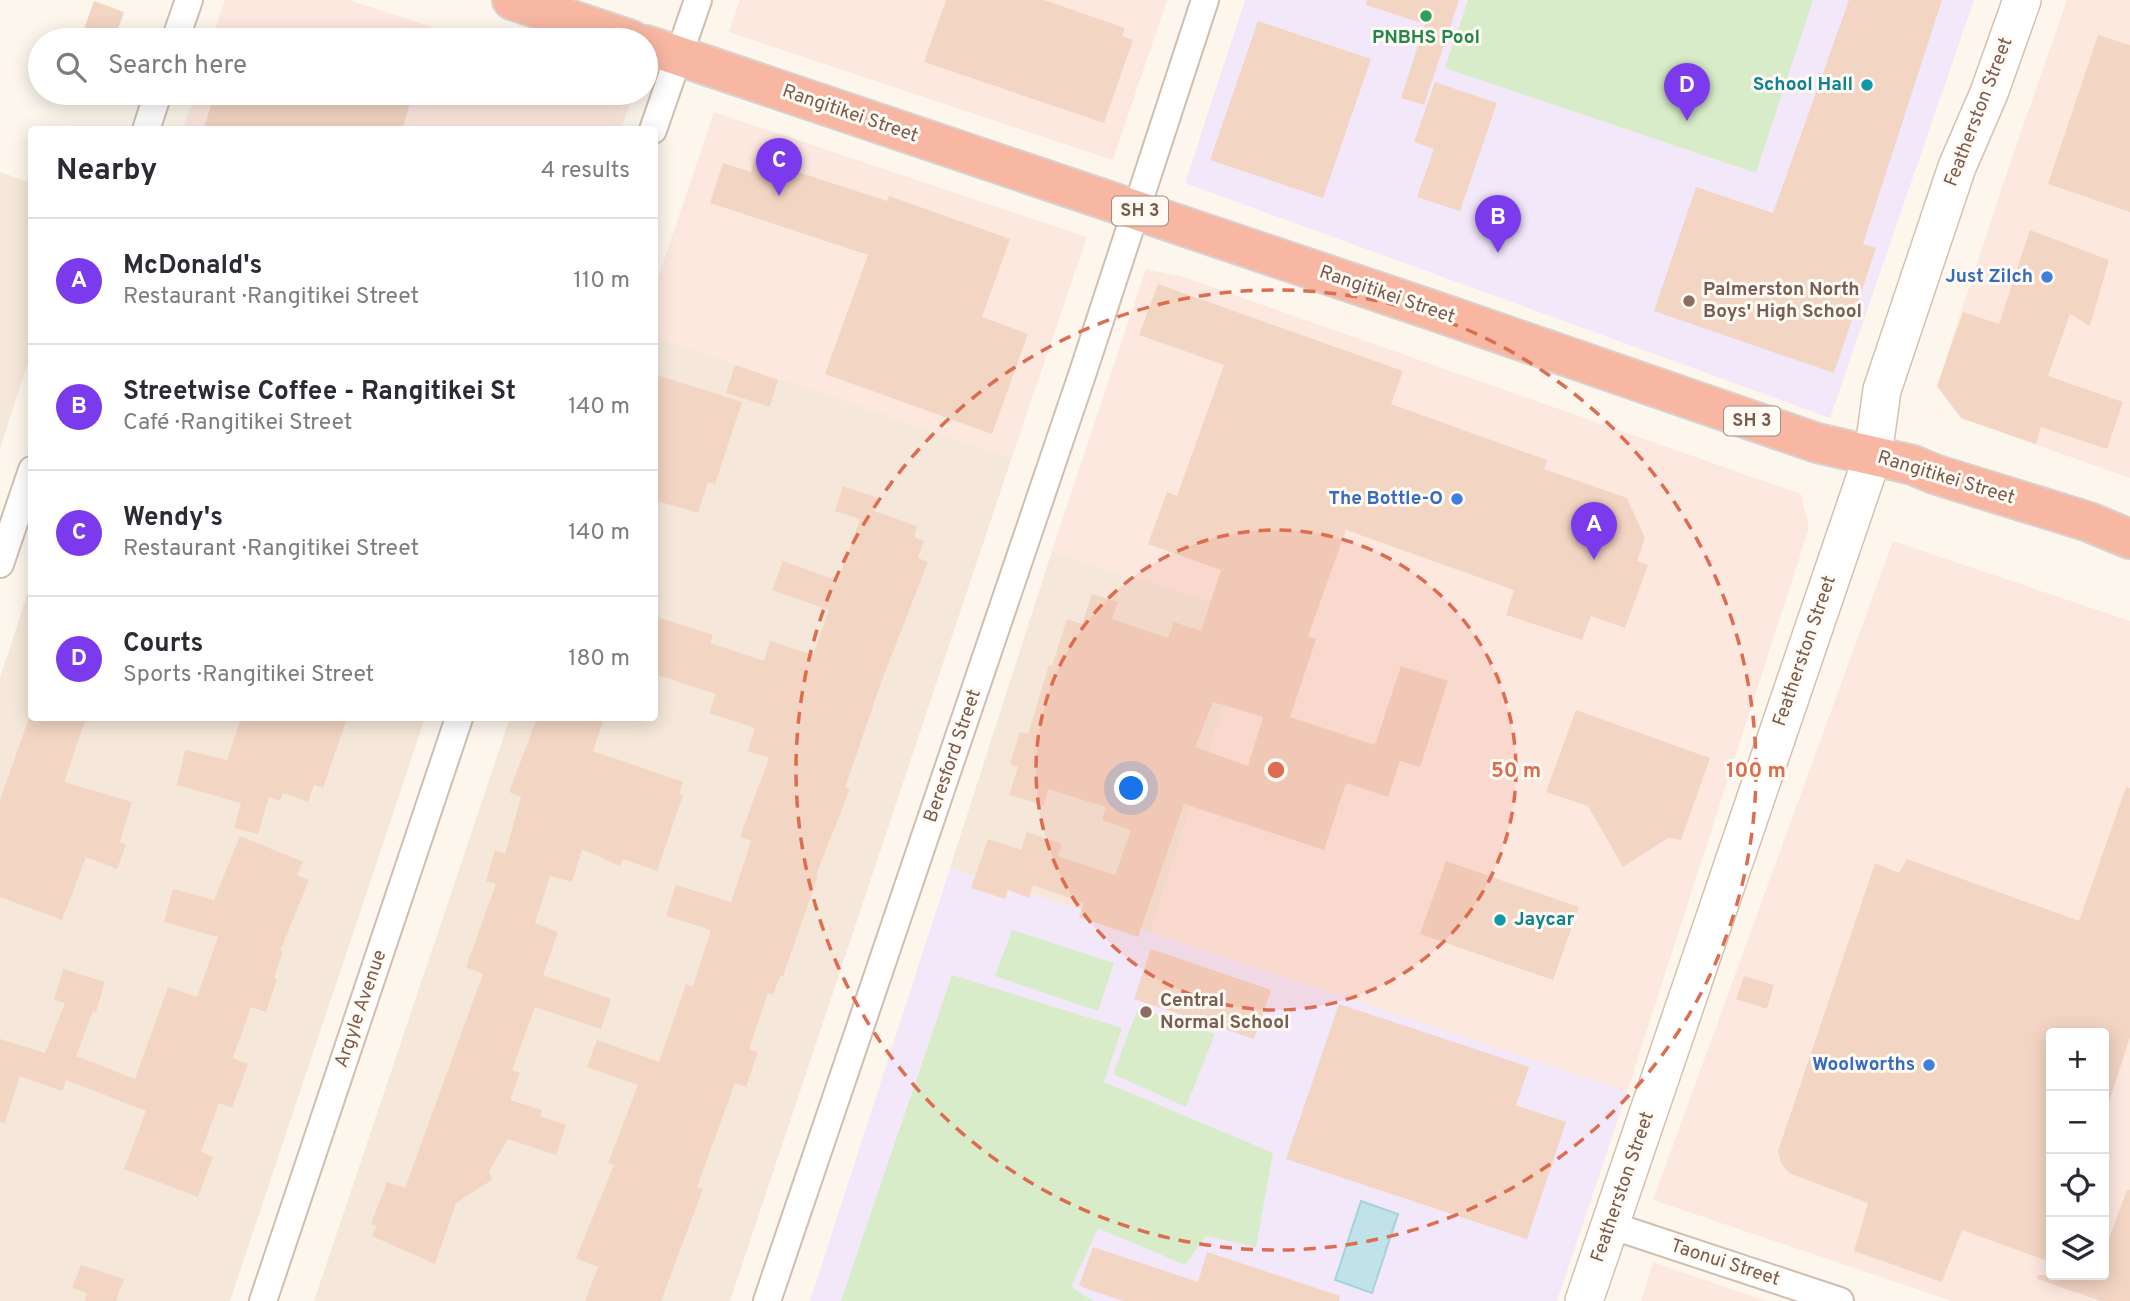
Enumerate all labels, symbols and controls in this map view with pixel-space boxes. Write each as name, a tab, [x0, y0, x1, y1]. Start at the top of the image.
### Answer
marker: PNBHS Pool	[1418, 8, 1434, 24]
place label: PNBHS Pool	[1372, 26, 1480, 50]
search box	[28, 28, 658, 105]
street label: Featherston Street	[1939, 34, 2019, 190]
icon: search	[52, 48, 90, 86]
text: Search here	[108, 50, 247, 83]
pin: D	[1664, 63, 1710, 121]
place label: School Hall	[1753, 73, 1853, 97]
marker: School Hall	[1859, 77, 1875, 93]
street label: Rangitikei Street	[779, 80, 921, 148]
pin: C	[756, 138, 802, 196]
text: Nearby	[56, 153, 157, 190]
text: 4 results	[541, 157, 630, 186]
pin: B	[1475, 195, 1521, 253]
road number: SH 3	[1112, 196, 1168, 226]
text: McDonald's	[123, 250, 262, 283]
street label: Rangitikei Street	[1316, 261, 1458, 329]
place label: Just Zilch	[1945, 265, 2033, 289]
text: A	[71, 267, 87, 296]
text: 110 m	[573, 267, 630, 296]
marker: Just Zilch	[2039, 269, 2055, 285]
place label: Palmerston North Boys' High School	[1703, 278, 1862, 324]
text: Restaurant · Rangitikei Street	[123, 283, 419, 312]
marker: Palmerston North Boys' High School	[1681, 293, 1697, 309]
text: Streetwise Coffee - Rangitikei St	[123, 376, 516, 409]
text: B	[71, 393, 87, 422]
text: 140 m	[568, 393, 630, 422]
road number: SH 3	[1724, 407, 1780, 436]
text: Café · Rangitikei Street	[123, 409, 352, 438]
street label: Rangitikei Street	[1875, 446, 2017, 510]
place label: The Bottle-O	[1329, 487, 1443, 511]
marker: The Bottle-O	[1449, 491, 1465, 507]
text: Wendy's	[123, 502, 223, 535]
pin: A	[1571, 502, 1617, 560]
text: C	[72, 519, 86, 548]
text: 140 m	[568, 519, 630, 548]
text: Restaurant · Rangitikei Street	[123, 535, 419, 564]
street label: Featherston Street	[1768, 572, 1842, 730]
text: Courts	[123, 628, 203, 661]
text: D	[71, 645, 87, 674]
text: 180 m	[568, 645, 630, 674]
text: Sports · Rangitikei Street	[123, 661, 374, 690]
street label: Beresford Street	[919, 686, 987, 826]
centre of rings	[1264, 758, 1288, 782]
text: 50 m	[1491, 758, 1541, 785]
text: 100 m	[1726, 758, 1786, 785]
your location	[1114, 771, 1148, 805]
place label: Jaycar	[1514, 908, 1574, 932]
marker: Jaycar	[1492, 912, 1508, 928]
street label: Argyle Avenue	[330, 947, 392, 1071]
place label: Central Normal School	[1160, 989, 1290, 1035]
marker: Central Normal School	[1138, 1004, 1154, 1020]
map controls	[2046, 1028, 2109, 1280]
button: +	[2046, 1028, 2109, 1091]
place label: Woolworths	[1812, 1053, 1915, 1077]
marker: Woolworths	[1921, 1057, 1937, 1073]
button: −	[2046, 1091, 2109, 1154]
street label: Featherston Street	[1586, 1108, 1660, 1266]
button: locate	[2046, 1154, 2109, 1217]
button: layers	[2046, 1217, 2109, 1280]
street label: Taonui Street	[1667, 1234, 1783, 1292]

